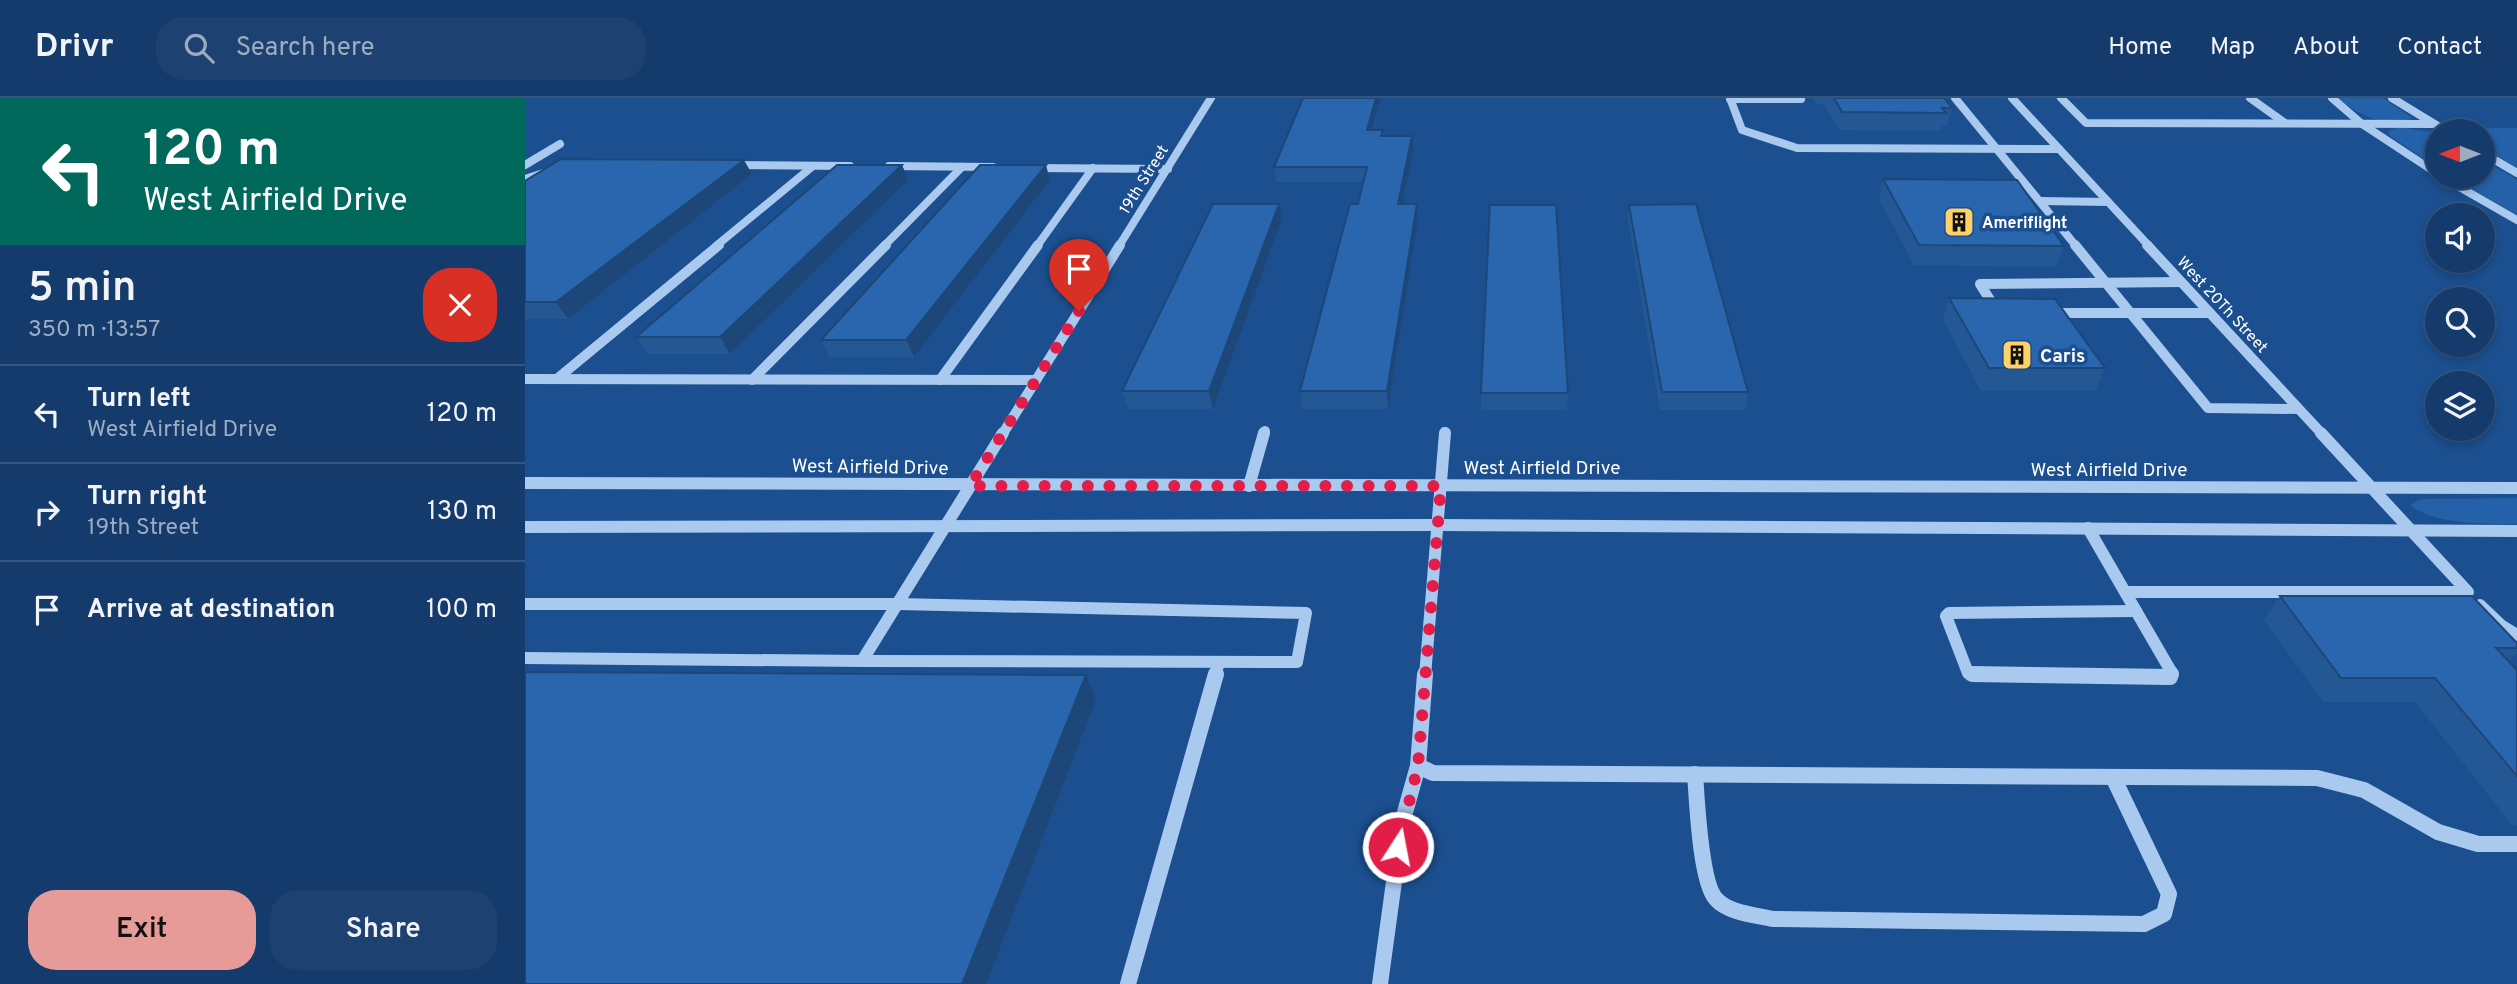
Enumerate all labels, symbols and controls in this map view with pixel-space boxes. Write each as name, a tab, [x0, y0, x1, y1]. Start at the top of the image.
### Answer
search box	[156, 17, 646, 80]
text: Drivr	[35, 27, 114, 69]
icon: search	[180, 29, 218, 67]
text: Search here	[236, 32, 375, 65]
text: Home	[2108, 33, 2172, 63]
text: Map	[2210, 33, 2255, 63]
text: About	[2293, 33, 2359, 63]
text: Contact	[2397, 33, 2482, 63]
north arrow	[2425, 119, 2495, 189]
map controls	[2425, 119, 2495, 441]
text: 120 m	[143, 121, 280, 183]
icon: left	[28, 126, 119, 217]
street label: 19th Street	[1116, 142, 1174, 218]
text: West Airfield Drive	[143, 182, 407, 222]
button: sound	[2425, 203, 2495, 273]
building icon: Ameriflight	[1942, 205, 1976, 239]
place label: Ameriflight	[1982, 214, 2067, 234]
pin	[1049, 239, 1109, 311]
icon: arrive	[1060, 250, 1098, 288]
street label: West 20Th Street	[2172, 253, 2271, 358]
text: 5 min	[28, 263, 136, 316]
button: close	[423, 268, 497, 342]
button: search	[2425, 287, 2495, 357]
text: 350 m · 13:57	[28, 316, 160, 345]
building icon: Caris	[2000, 338, 2034, 372]
place label: Caris	[2040, 345, 2085, 369]
button: layers	[2425, 371, 2495, 441]
text: Turn left	[87, 383, 191, 416]
icon: left	[28, 395, 66, 433]
text: 120 m	[427, 398, 497, 431]
text: West Airfield Drive	[87, 416, 277, 445]
street label: West Airfield Drive	[791, 455, 949, 481]
street label: West Airfield Drive	[1464, 457, 1621, 481]
street label: West Airfield Drive	[2031, 459, 2188, 483]
text: Turn right	[87, 481, 207, 514]
icon: right	[28, 493, 66, 531]
text: 130 m	[427, 496, 497, 529]
text: 19th Street	[87, 514, 199, 543]
icon: arrive	[28, 591, 66, 629]
text: Arrive at destination	[87, 594, 335, 627]
text: 100 m	[426, 594, 497, 627]
position arrow	[1361, 810, 1435, 884]
button: Exit	[28, 890, 256, 970]
button: Share	[270, 890, 497, 970]

